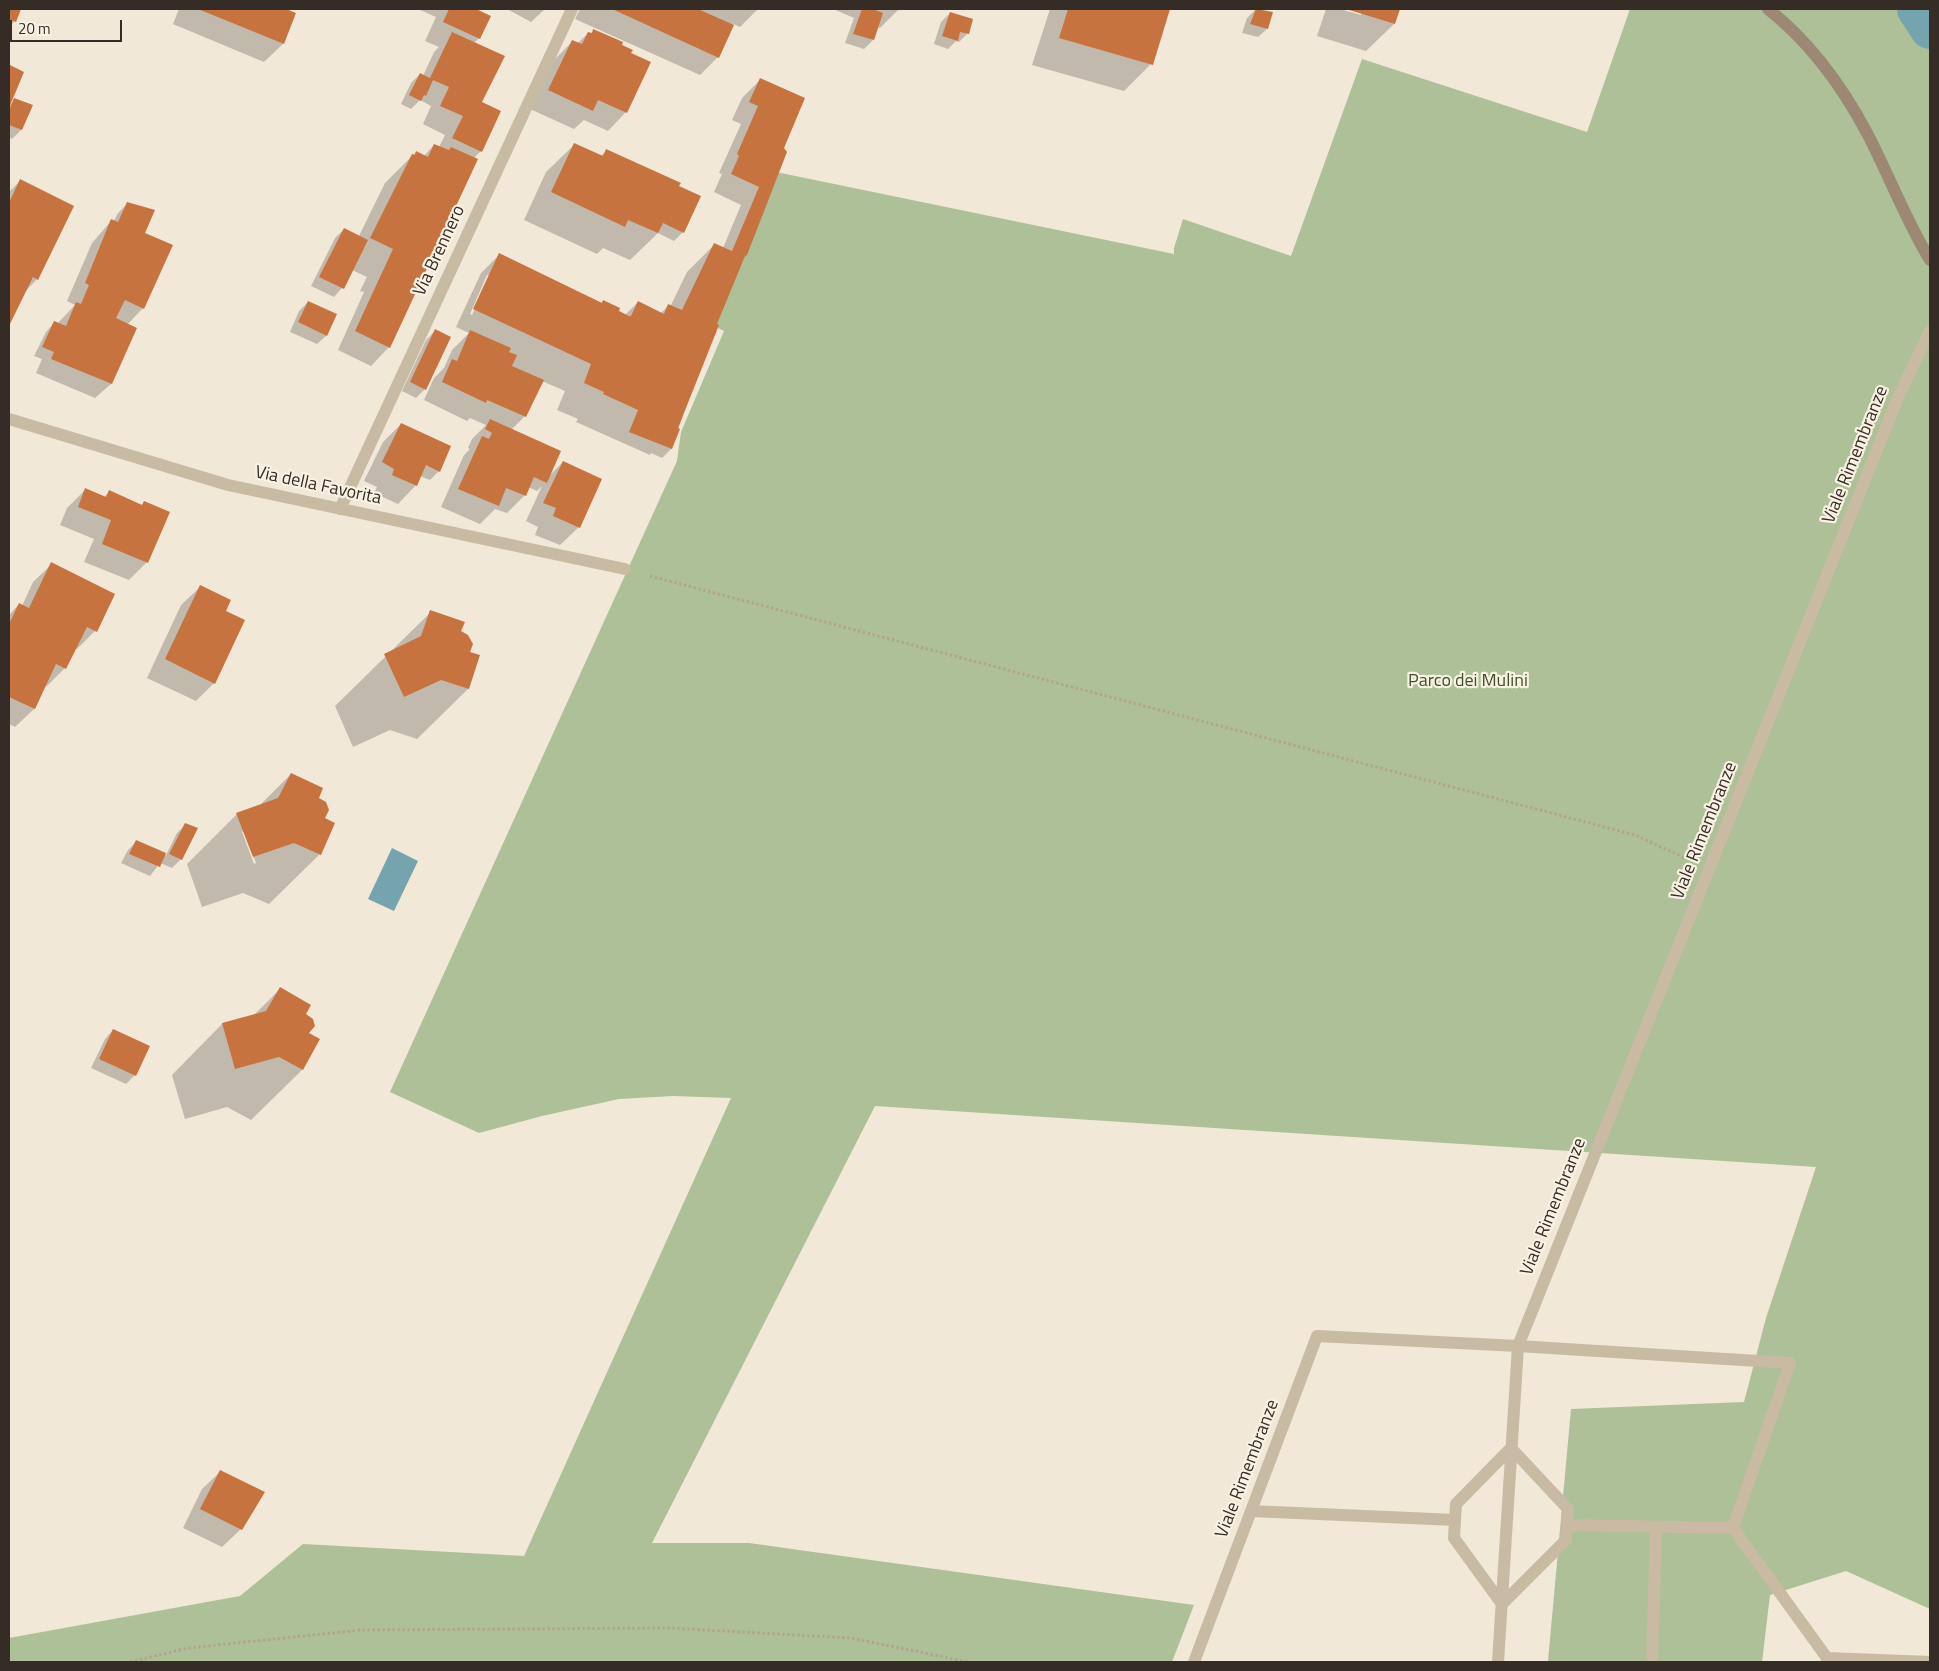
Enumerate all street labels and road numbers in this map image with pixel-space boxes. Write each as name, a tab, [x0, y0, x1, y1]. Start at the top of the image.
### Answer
street label: Via Brennero	[410, 202, 470, 300]
street label: Viale Rimembranze	[1819, 383, 1893, 527]
street label: Via della Favorita	[253, 462, 383, 510]
street label: Viale Rimembranze	[1668, 759, 1742, 903]
street label: Viale Rimembranze	[1517, 1135, 1591, 1279]
street label: Viale Rimembranze	[1212, 1397, 1284, 1541]

